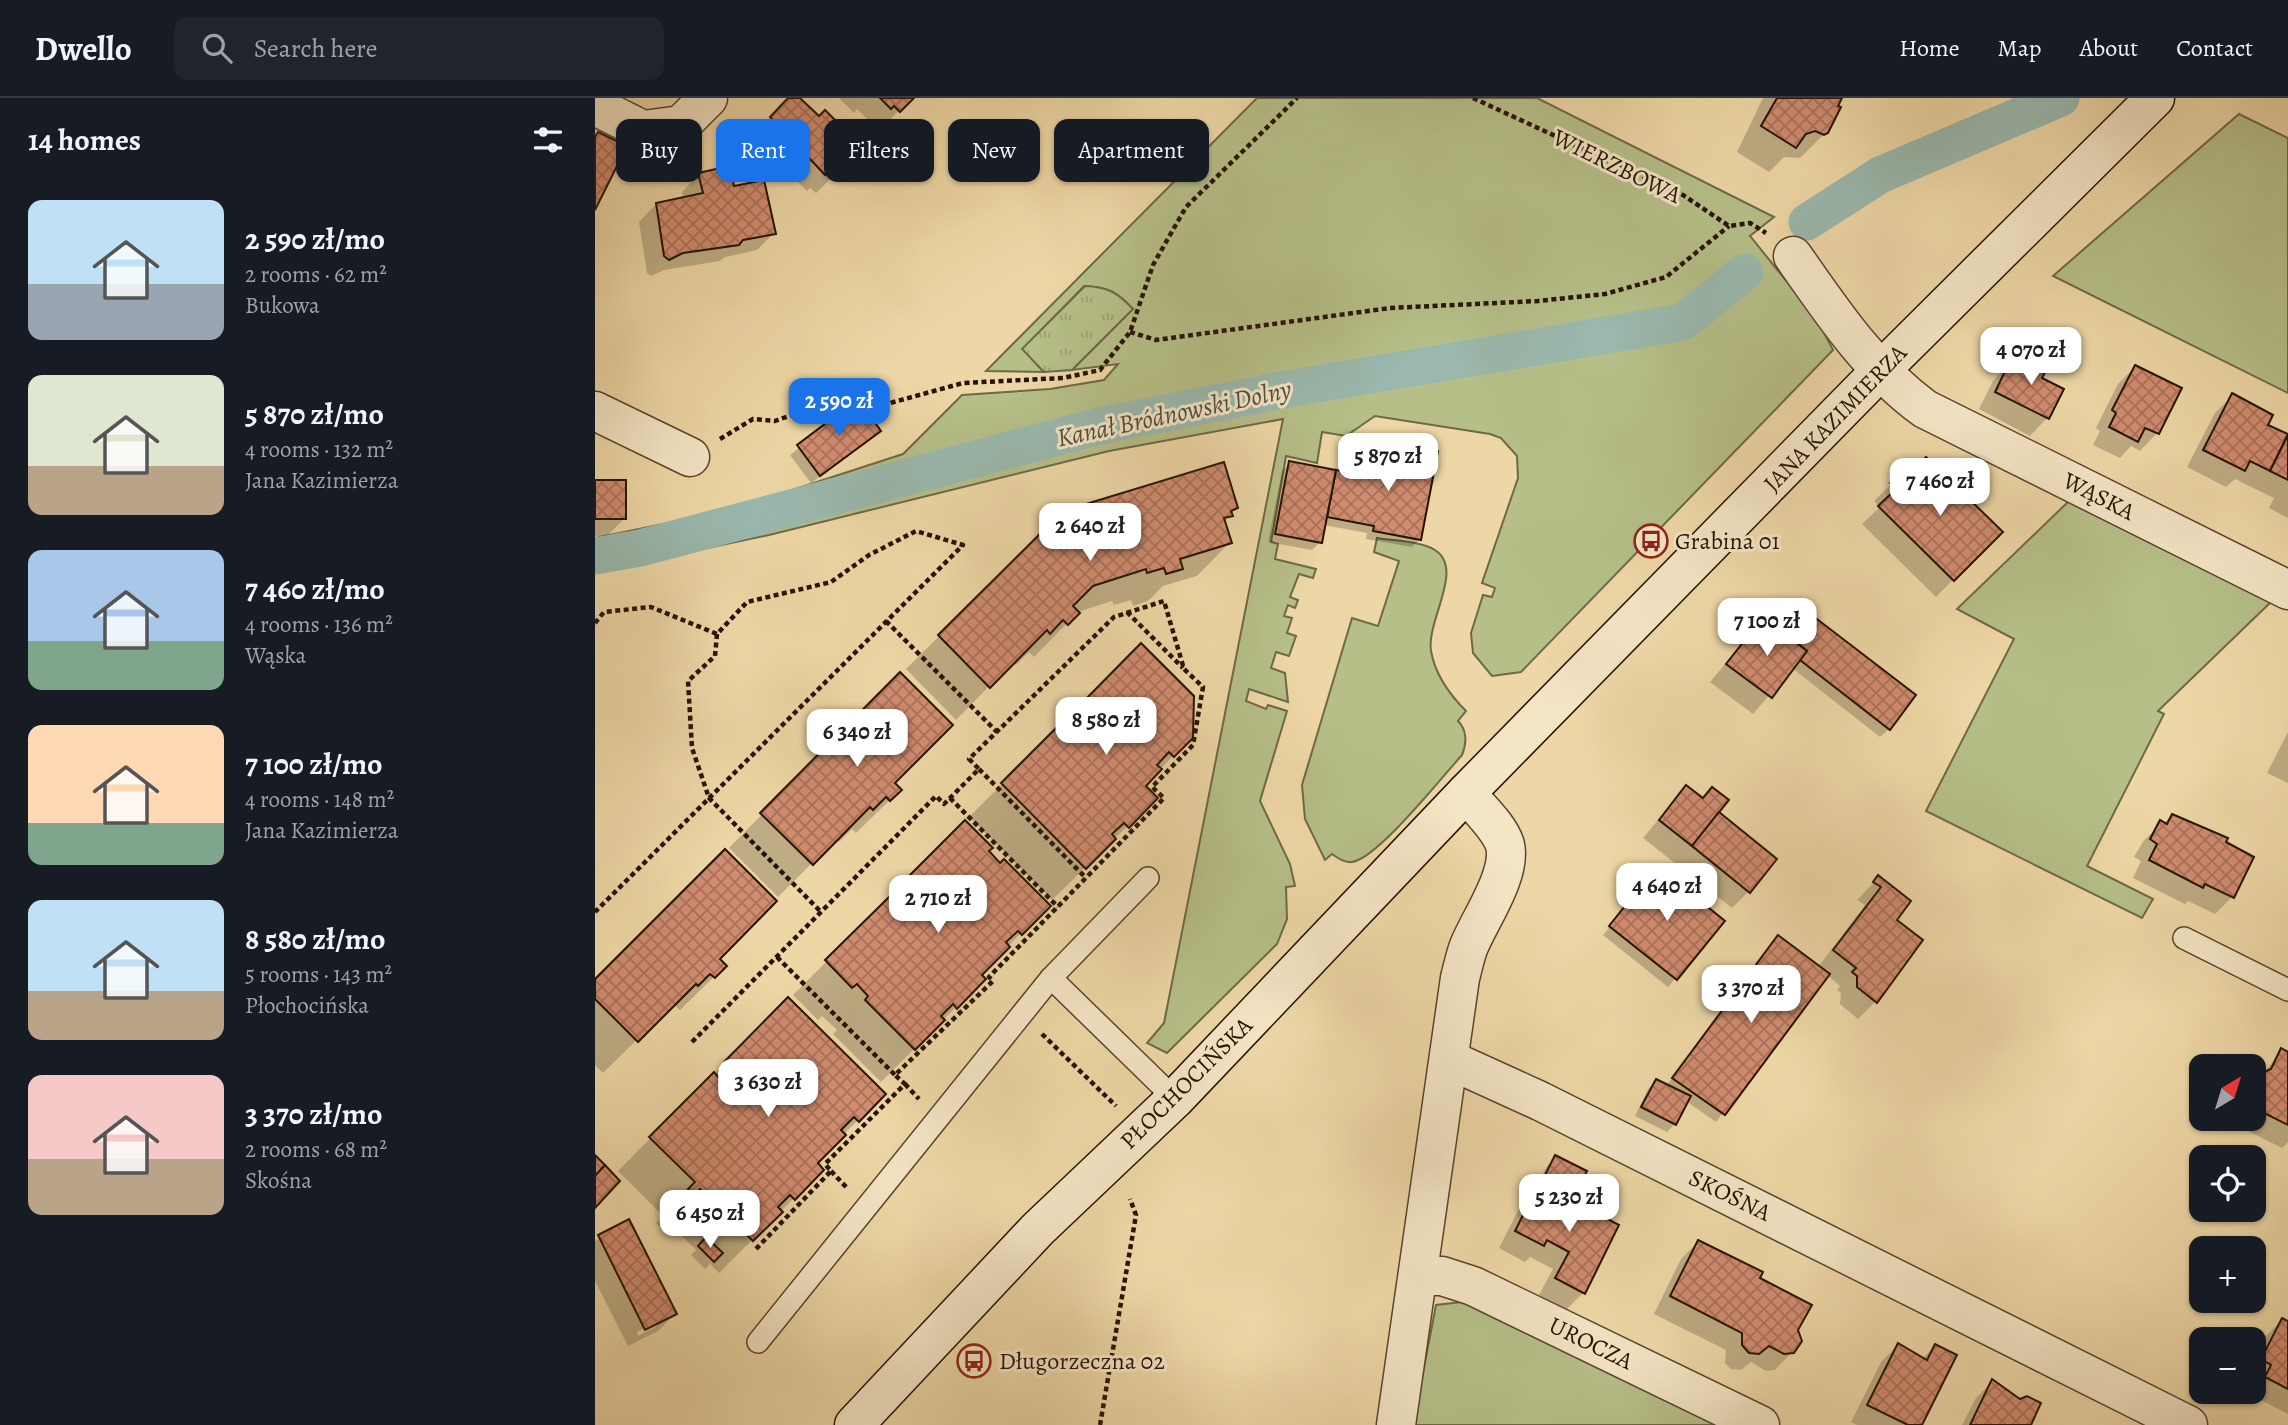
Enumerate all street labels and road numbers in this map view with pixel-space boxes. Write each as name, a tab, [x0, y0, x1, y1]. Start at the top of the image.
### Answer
street label: WIERZBOWA	[1547, 121, 1687, 211]
street label: JANA KAZIMIERZA	[1756, 336, 1915, 499]
street label: WĄSKA	[2057, 464, 2141, 528]
street label: PŁOCHOCIŃSKA	[1113, 1009, 1260, 1156]
street label: SKOŚNA	[1684, 1161, 1777, 1229]
street label: UROCZA	[1544, 1309, 1639, 1378]

